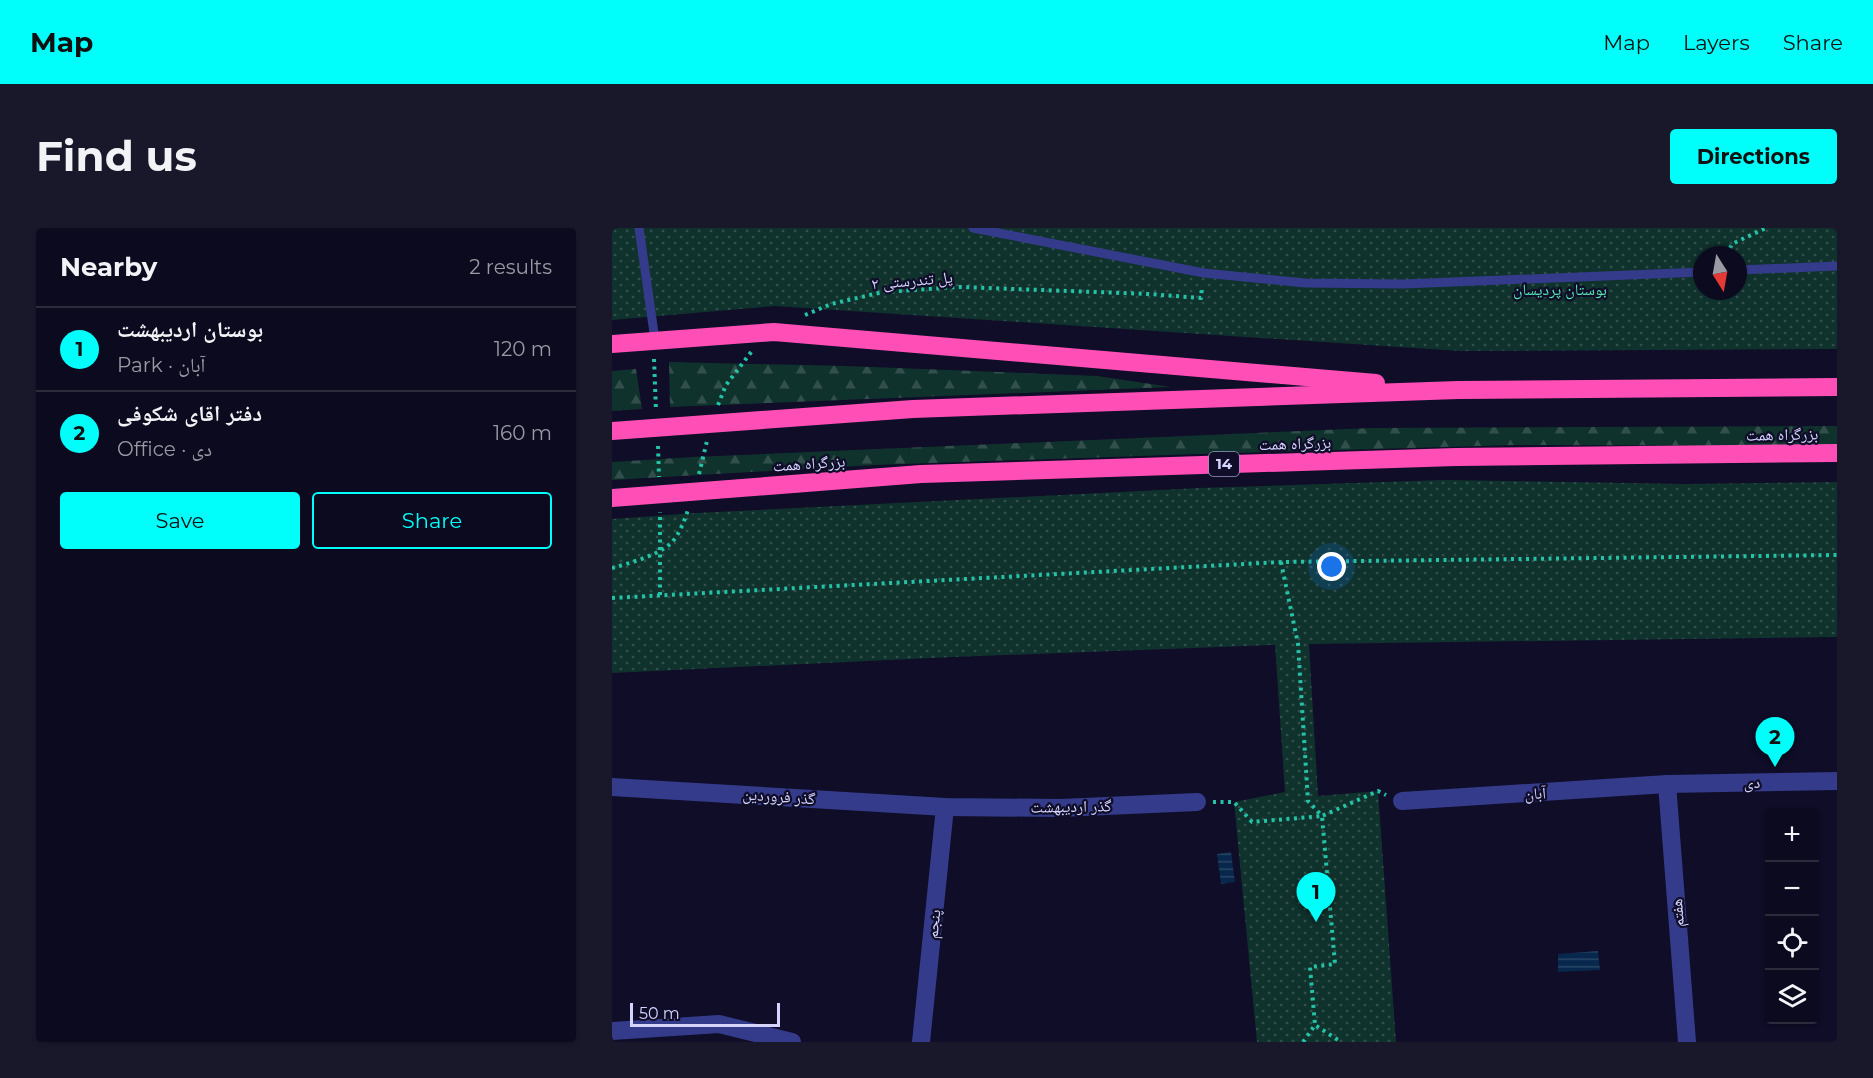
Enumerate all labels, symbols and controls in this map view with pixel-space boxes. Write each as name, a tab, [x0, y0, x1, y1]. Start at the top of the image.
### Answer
text: Map	[30, 25, 93, 59]
text: Map	[1603, 30, 1650, 55]
text: Layers	[1683, 30, 1750, 55]
text: Share	[1783, 30, 1843, 55]
button: Directions	[1670, 129, 1837, 184]
text: Find us	[36, 130, 197, 182]
north arrow	[1693, 246, 1747, 300]
text: Nearby	[60, 251, 157, 283]
text: 2 results	[469, 255, 552, 279]
street label: پل تندرستی ۲	[871, 267, 954, 295]
park label: بوستان پردیسان	[1513, 280, 1607, 300]
text: بوستان اردیبهشت	[117, 316, 263, 343]
text: 1	[76, 337, 83, 361]
text: 120 m	[494, 337, 552, 361]
text: Park · آبان	[117, 353, 205, 377]
text: دفتر اقای شکوفی	[117, 400, 262, 427]
text: 2	[74, 421, 85, 445]
text: 160 m	[493, 421, 552, 445]
street label: بزرگراه همت	[1746, 424, 1818, 445]
street label: بزرگراه همت	[1258, 433, 1332, 454]
text: Office · دی	[117, 437, 212, 461]
street label: بزرگراه همت	[772, 451, 846, 476]
road number: 14	[1209, 452, 1239, 476]
button: Save	[60, 492, 300, 549]
button: Share	[312, 492, 552, 549]
your location	[1317, 552, 1346, 581]
pin: 2	[1756, 718, 1794, 767]
street label: دی	[1744, 773, 1760, 793]
street label: آبان	[1524, 783, 1547, 805]
street label: گذر فروردین	[742, 784, 816, 810]
street label: گذر اردیبهشت	[1030, 796, 1112, 817]
map controls	[1765, 808, 1819, 1024]
button: +	[1765, 808, 1819, 862]
button: −	[1765, 862, 1819, 916]
pin: 1	[1296, 872, 1336, 922]
street label: هفتم	[1667, 898, 1689, 928]
street label: پنجم	[923, 908, 945, 940]
button: locate	[1765, 916, 1819, 970]
button: layers	[1765, 970, 1819, 1024]
scale bar	[630, 1000, 780, 1028]
text: 50 m	[639, 1004, 680, 1023]

